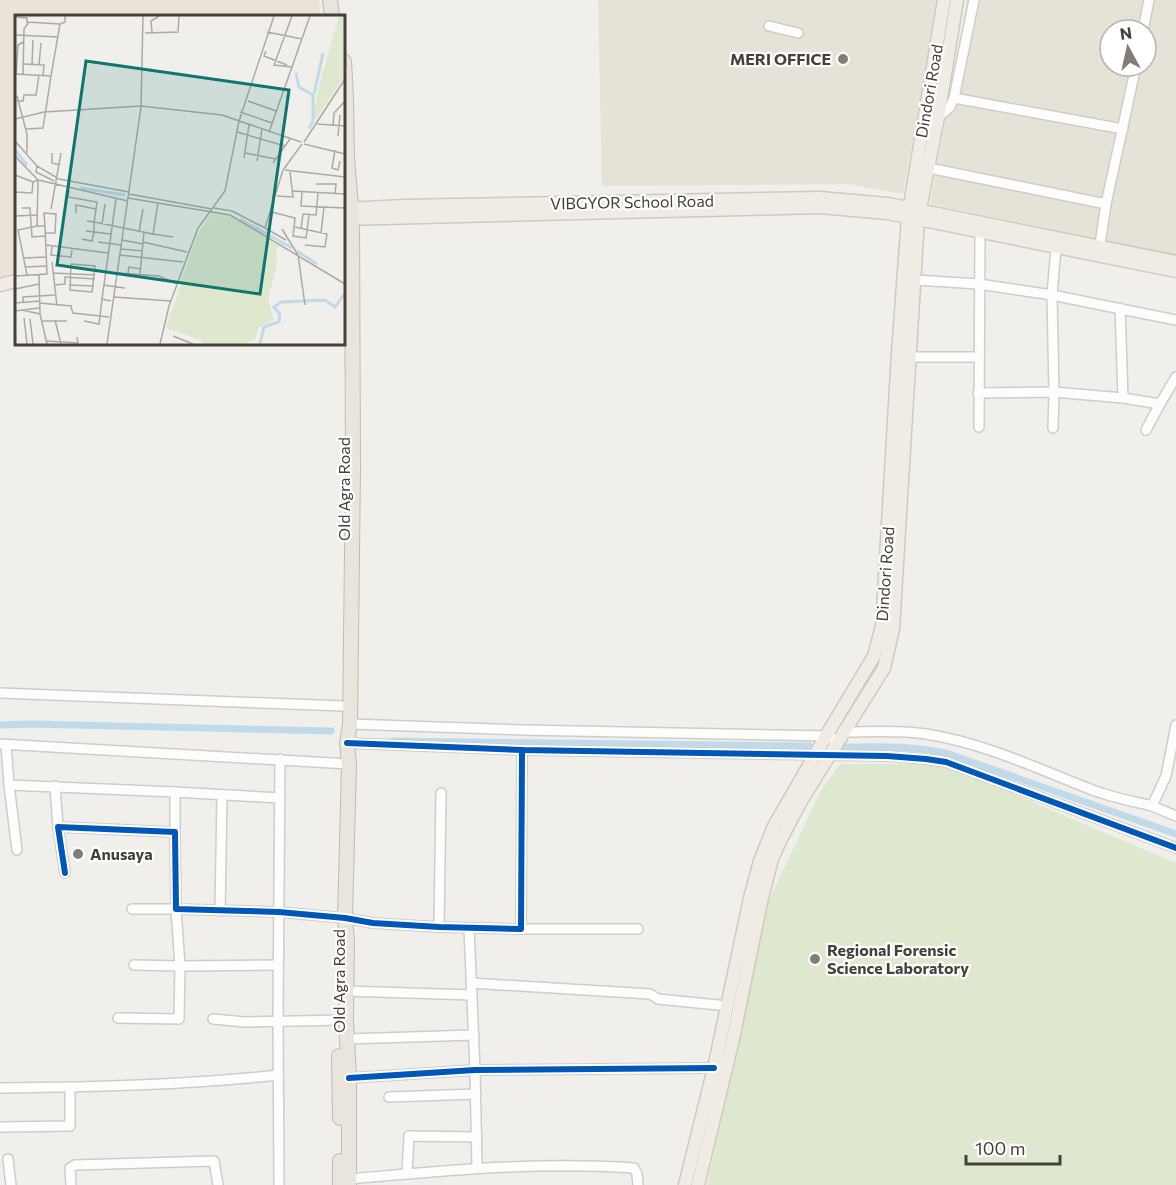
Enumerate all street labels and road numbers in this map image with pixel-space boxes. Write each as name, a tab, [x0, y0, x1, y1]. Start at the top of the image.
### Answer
street label: Dindori Road	[911, 43, 946, 139]
street label: VIBGYOR School Road	[550, 191, 714, 212]
street label: Old Agra Road	[334, 437, 353, 541]
street label: Dindori Road	[872, 526, 897, 622]
street label: Old Agra Road	[329, 929, 348, 1033]

